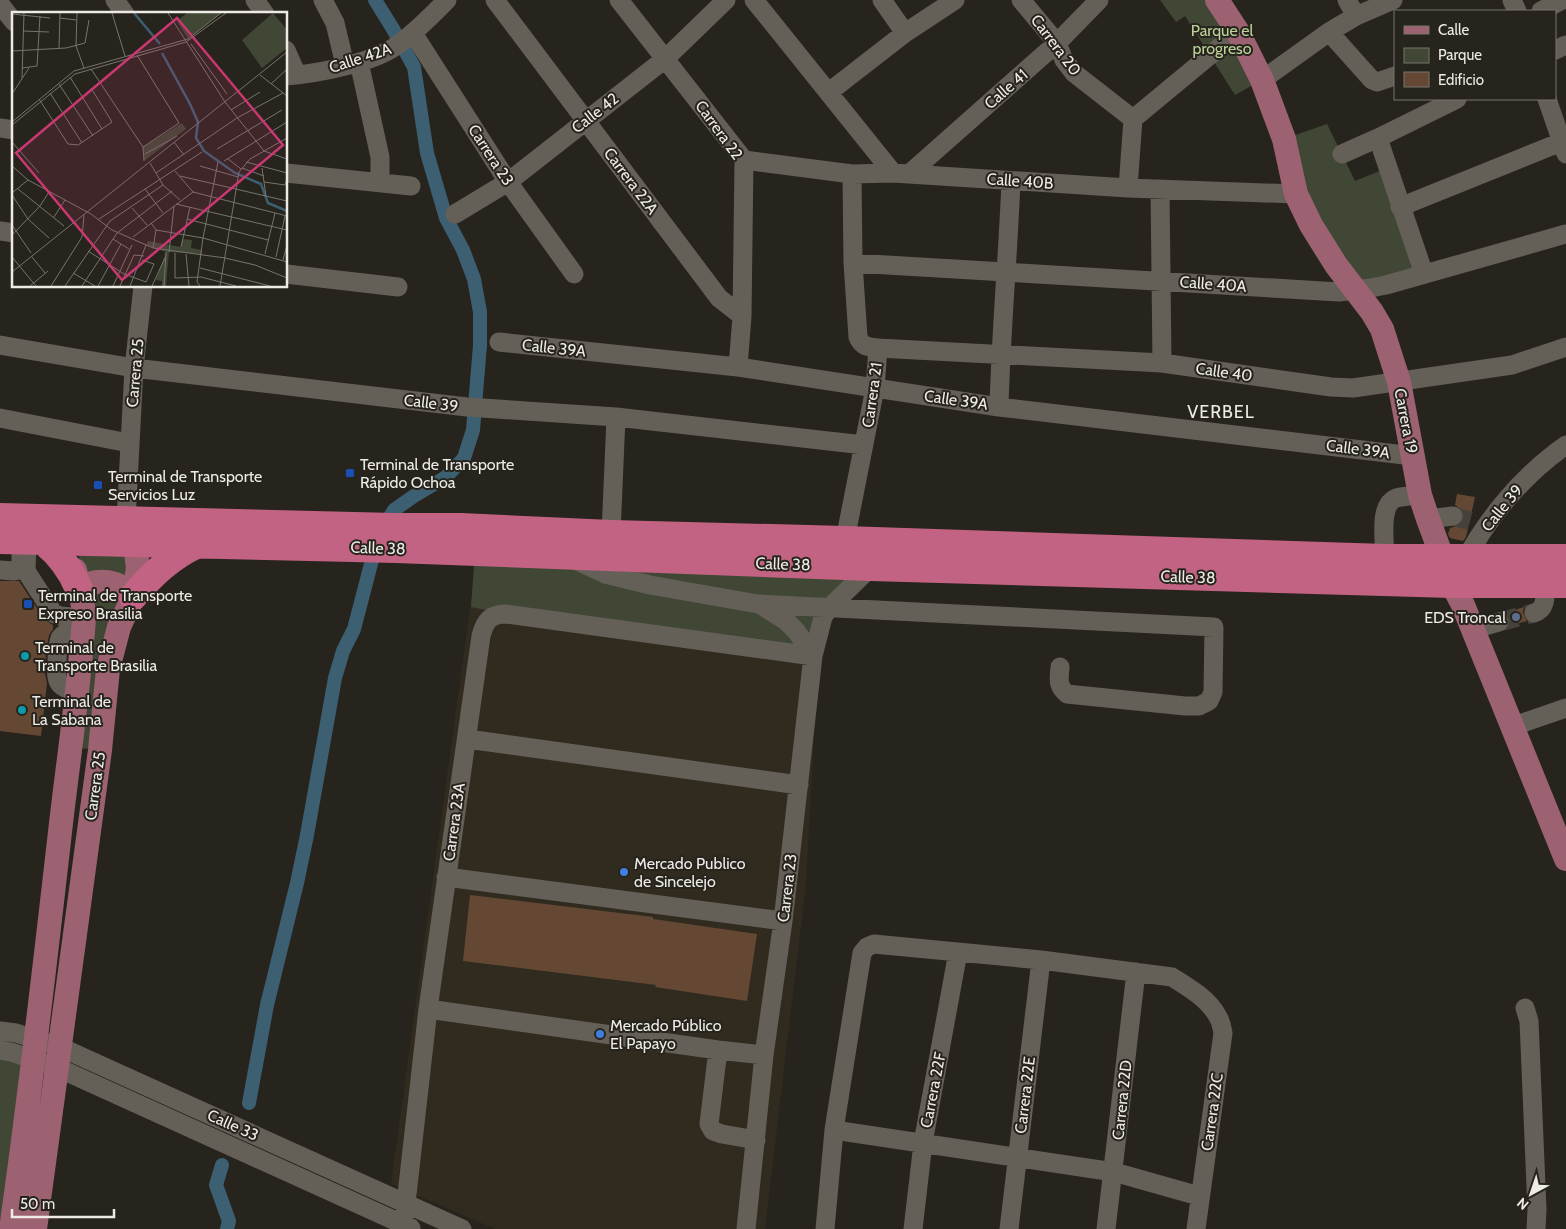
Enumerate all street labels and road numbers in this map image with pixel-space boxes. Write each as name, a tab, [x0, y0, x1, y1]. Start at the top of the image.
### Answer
street label: Carrera 20	[1027, 11, 1085, 79]
street label: Calle 42A	[326, 39, 394, 77]
street label: Calle 41	[980, 65, 1032, 113]
street label: Calle 42	[568, 89, 622, 137]
street label: Carrera 22	[691, 97, 747, 163]
street label: Carrera 23	[464, 121, 518, 189]
street label: Carrera 22A	[600, 144, 662, 218]
street label: Calle 40B	[986, 169, 1054, 193]
street label: Calle 40A	[1179, 272, 1247, 296]
street label: Calle 39A	[521, 335, 587, 361]
street label: Carrera 25	[123, 338, 147, 408]
street label: Calle 40	[1194, 359, 1254, 385]
street label: Carrera 21	[858, 361, 886, 429]
street label: Calle 39A	[923, 386, 989, 414]
street label: Carrera 19	[1390, 387, 1422, 455]
street label: Calle 39	[403, 390, 459, 416]
street label: Calle 39A	[1325, 436, 1391, 462]
street label: Calle 39	[1477, 481, 1527, 535]
street label: Calle 38	[350, 538, 406, 558]
street label: Calle 38	[755, 554, 811, 574]
street label: Calle 38	[1160, 567, 1216, 587]
street label: Carrera 25	[81, 751, 109, 821]
street label: Carrera 23A	[439, 782, 469, 862]
street label: Carrera 23	[773, 853, 801, 923]
street label: Carrera 22F	[916, 1050, 950, 1130]
street label: Carrera 22E	[1011, 1055, 1039, 1135]
street label: Carrera 22D	[1108, 1059, 1136, 1141]
street label: Carrera 22C	[1197, 1072, 1227, 1152]
street label: Calle 33	[204, 1105, 262, 1145]

